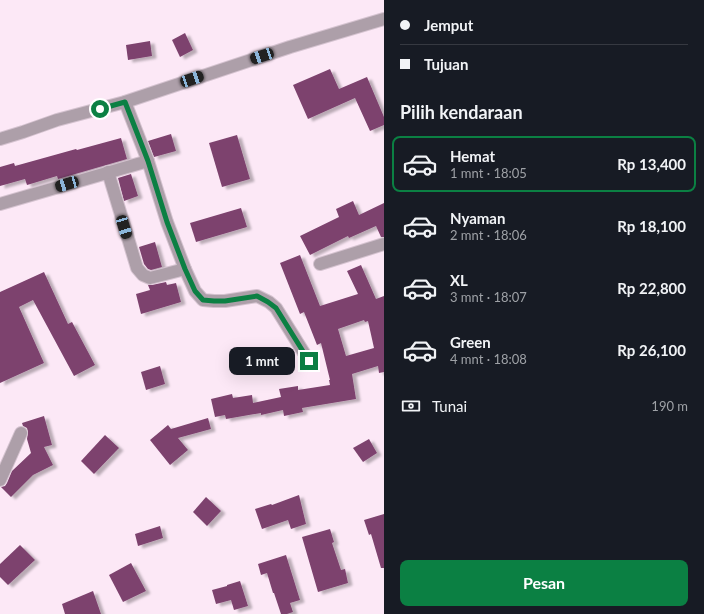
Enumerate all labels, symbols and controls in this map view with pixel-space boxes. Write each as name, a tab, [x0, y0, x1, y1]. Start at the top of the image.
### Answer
text: Jemput	[424, 16, 473, 34]
car	[249, 47, 275, 65]
text: Tujuan	[424, 55, 468, 73]
car	[179, 69, 205, 89]
route start	[91, 100, 109, 118]
text: Pilih kendaraan	[400, 101, 523, 123]
icon: car	[402, 146, 438, 182]
text: Hemat	[450, 147, 495, 165]
text: Rp 13,400	[617, 155, 686, 173]
text: 1 mnt · 18:05	[450, 165, 527, 181]
car	[54, 175, 80, 193]
icon: car	[402, 208, 438, 244]
text: Nyaman	[450, 209, 505, 227]
car	[115, 214, 133, 240]
text: Rp 18,100	[617, 217, 686, 235]
text: 2 mnt · 18:06	[450, 227, 527, 243]
icon: car	[402, 270, 438, 306]
text: XL	[450, 271, 468, 289]
text: Rp 22,800	[617, 279, 686, 297]
text: 3 mnt · 18:07	[450, 289, 527, 305]
icon: car	[402, 332, 438, 368]
text: Green	[450, 333, 491, 351]
text: Rp 26,100	[617, 341, 686, 359]
callout: 1 mnt	[229, 347, 295, 375]
text: 4 mnt · 18:08	[450, 351, 527, 367]
route end	[300, 352, 318, 370]
text: 1 mnt	[245, 353, 279, 369]
icon: cash	[400, 395, 422, 417]
text: Tunai	[432, 397, 467, 415]
text: 190 m	[651, 398, 688, 414]
button: Pesan	[400, 560, 688, 606]

